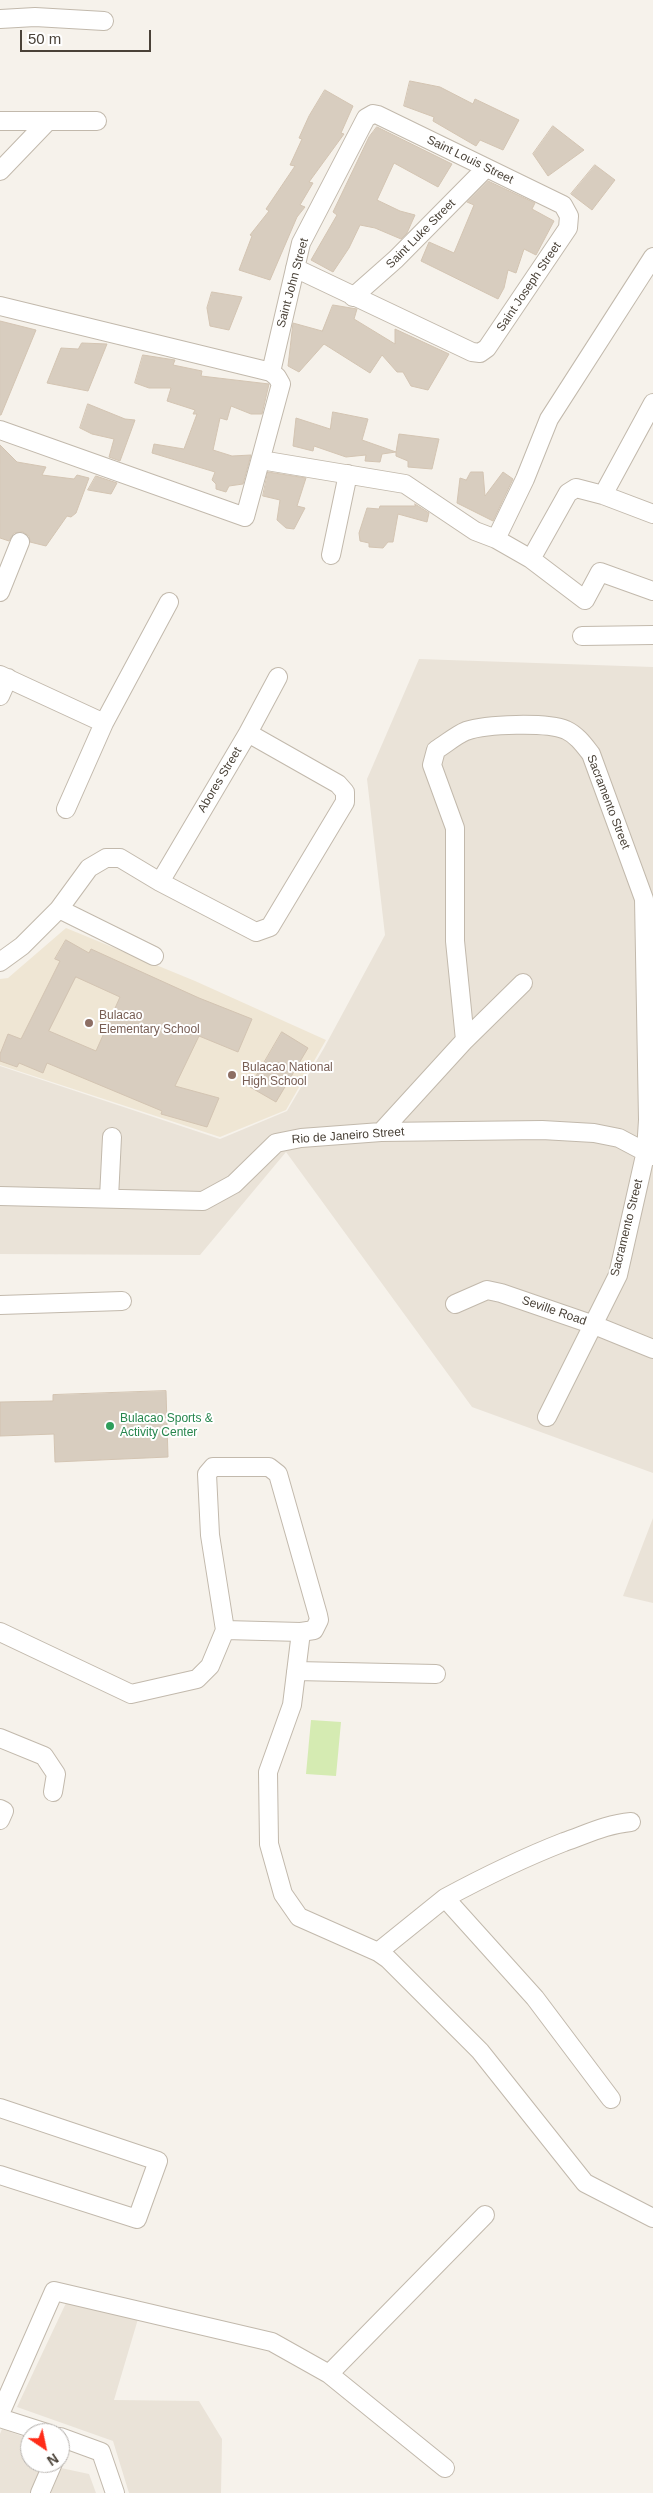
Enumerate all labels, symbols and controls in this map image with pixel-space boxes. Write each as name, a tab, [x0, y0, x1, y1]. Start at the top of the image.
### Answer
scale bar	[22, 20, 154, 52]
text: 50 m	[28, 30, 61, 47]
street label: Saint Louis Street	[424, 133, 516, 187]
street label: Saint Luke Street	[383, 196, 459, 272]
street label: Saint John Street	[274, 237, 312, 329]
street label: Saint Joseph Street	[494, 240, 564, 334]
street label: Abores Street	[195, 745, 245, 815]
street label: Sacramento Street	[583, 753, 633, 851]
place label: Bulacao Elementary School	[99, 1009, 200, 1037]
marker: Bulacao Elementary School	[83, 1017, 95, 1029]
place label: Bulacao National High School	[242, 1061, 333, 1089]
marker: Bulacao National High School	[226, 1069, 238, 1081]
street label: Rio de Janeiro Street	[291, 1125, 405, 1147]
street label: Sacramento Street	[608, 1178, 646, 1278]
street label: Seville Road	[520, 1293, 588, 1329]
place label: Bulacao Sports & Activity Center	[120, 1412, 213, 1440]
marker: Bulacao Sports & Activity Center	[104, 1420, 116, 1432]
north arrow	[20, 2423, 70, 2473]
text: N	[44, 2450, 61, 2469]

